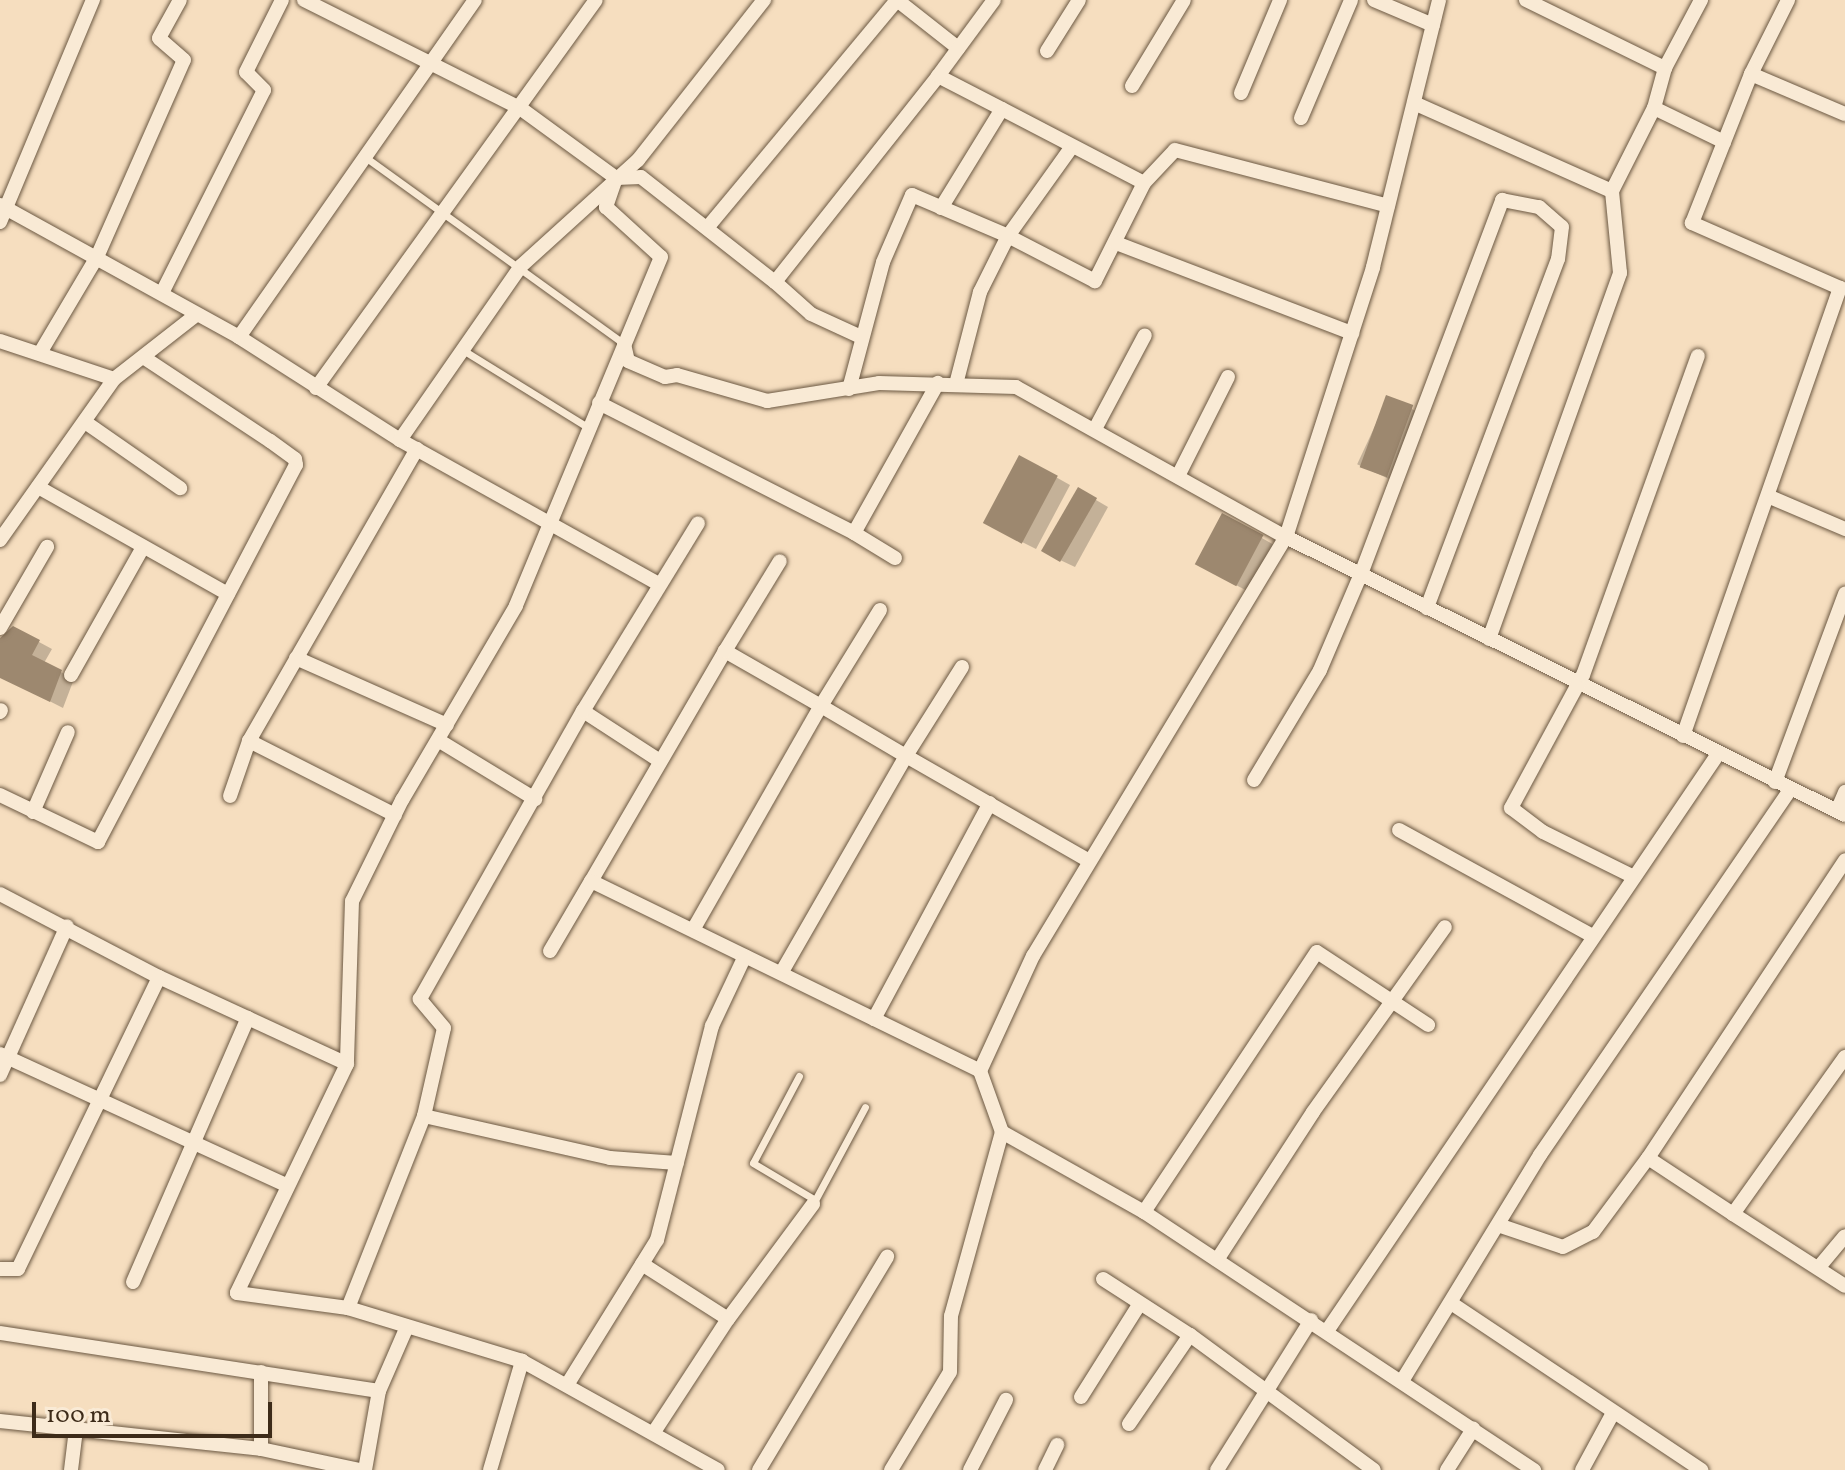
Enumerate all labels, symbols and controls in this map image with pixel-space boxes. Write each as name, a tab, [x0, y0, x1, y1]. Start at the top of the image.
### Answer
scale bar	[36, 1386, 276, 1436]
text: 100 m	[46, 1399, 111, 1433]

